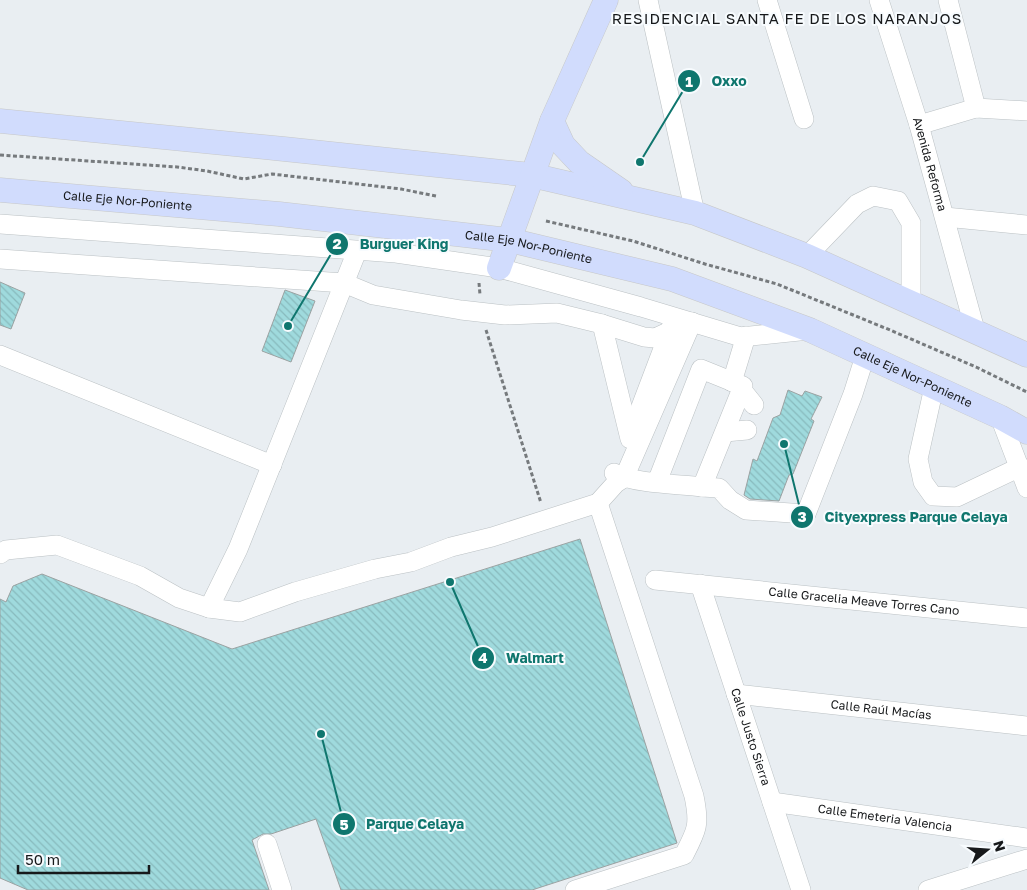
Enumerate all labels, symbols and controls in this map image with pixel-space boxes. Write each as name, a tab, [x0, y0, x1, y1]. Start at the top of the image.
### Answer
district label: RESIDENCIAL SANTA FE DE LOS NARANJOS	[612, 9, 962, 27]
callout: Oxxo	[676, 67, 756, 96]
text: 1	[685, 72, 693, 90]
text: Oxxo	[711, 72, 747, 89]
street label: Avenida Reforma	[910, 115, 950, 213]
street label: Calle Eje Nor-Poniente	[62, 187, 193, 213]
street label: Calle Eje Nor-Poniente	[464, 227, 594, 267]
callout: Burguer King	[324, 229, 458, 258]
text: 2	[332, 234, 342, 252]
text: Burguer King	[360, 235, 448, 252]
street label: Calle Eje Nor-Poniente	[851, 343, 975, 410]
callout: Cityexpress Parque Celaya	[789, 502, 1018, 531]
text: 3	[797, 507, 807, 525]
text: Cityexpress Parque Celaya	[824, 508, 1008, 525]
street label: Calle Gracelia Meave Torres Cano	[768, 584, 960, 618]
callout: Walmart	[471, 644, 574, 673]
text: 4	[478, 648, 488, 666]
text: Walmart	[506, 649, 564, 666]
street label: Calle Justo Sierra	[728, 686, 774, 787]
street label: Calle Raúl Macías	[830, 696, 932, 722]
street label: Calle Emeteria Valencia	[817, 801, 953, 834]
callout: Parque Celaya	[331, 810, 474, 839]
text: 5	[339, 815, 349, 833]
text: Parque Celaya	[366, 815, 464, 832]
north arrow	[962, 825, 1012, 875]
text: N	[990, 838, 1010, 854]
scale bar	[18, 842, 149, 874]
text: 50 m	[25, 850, 60, 868]

